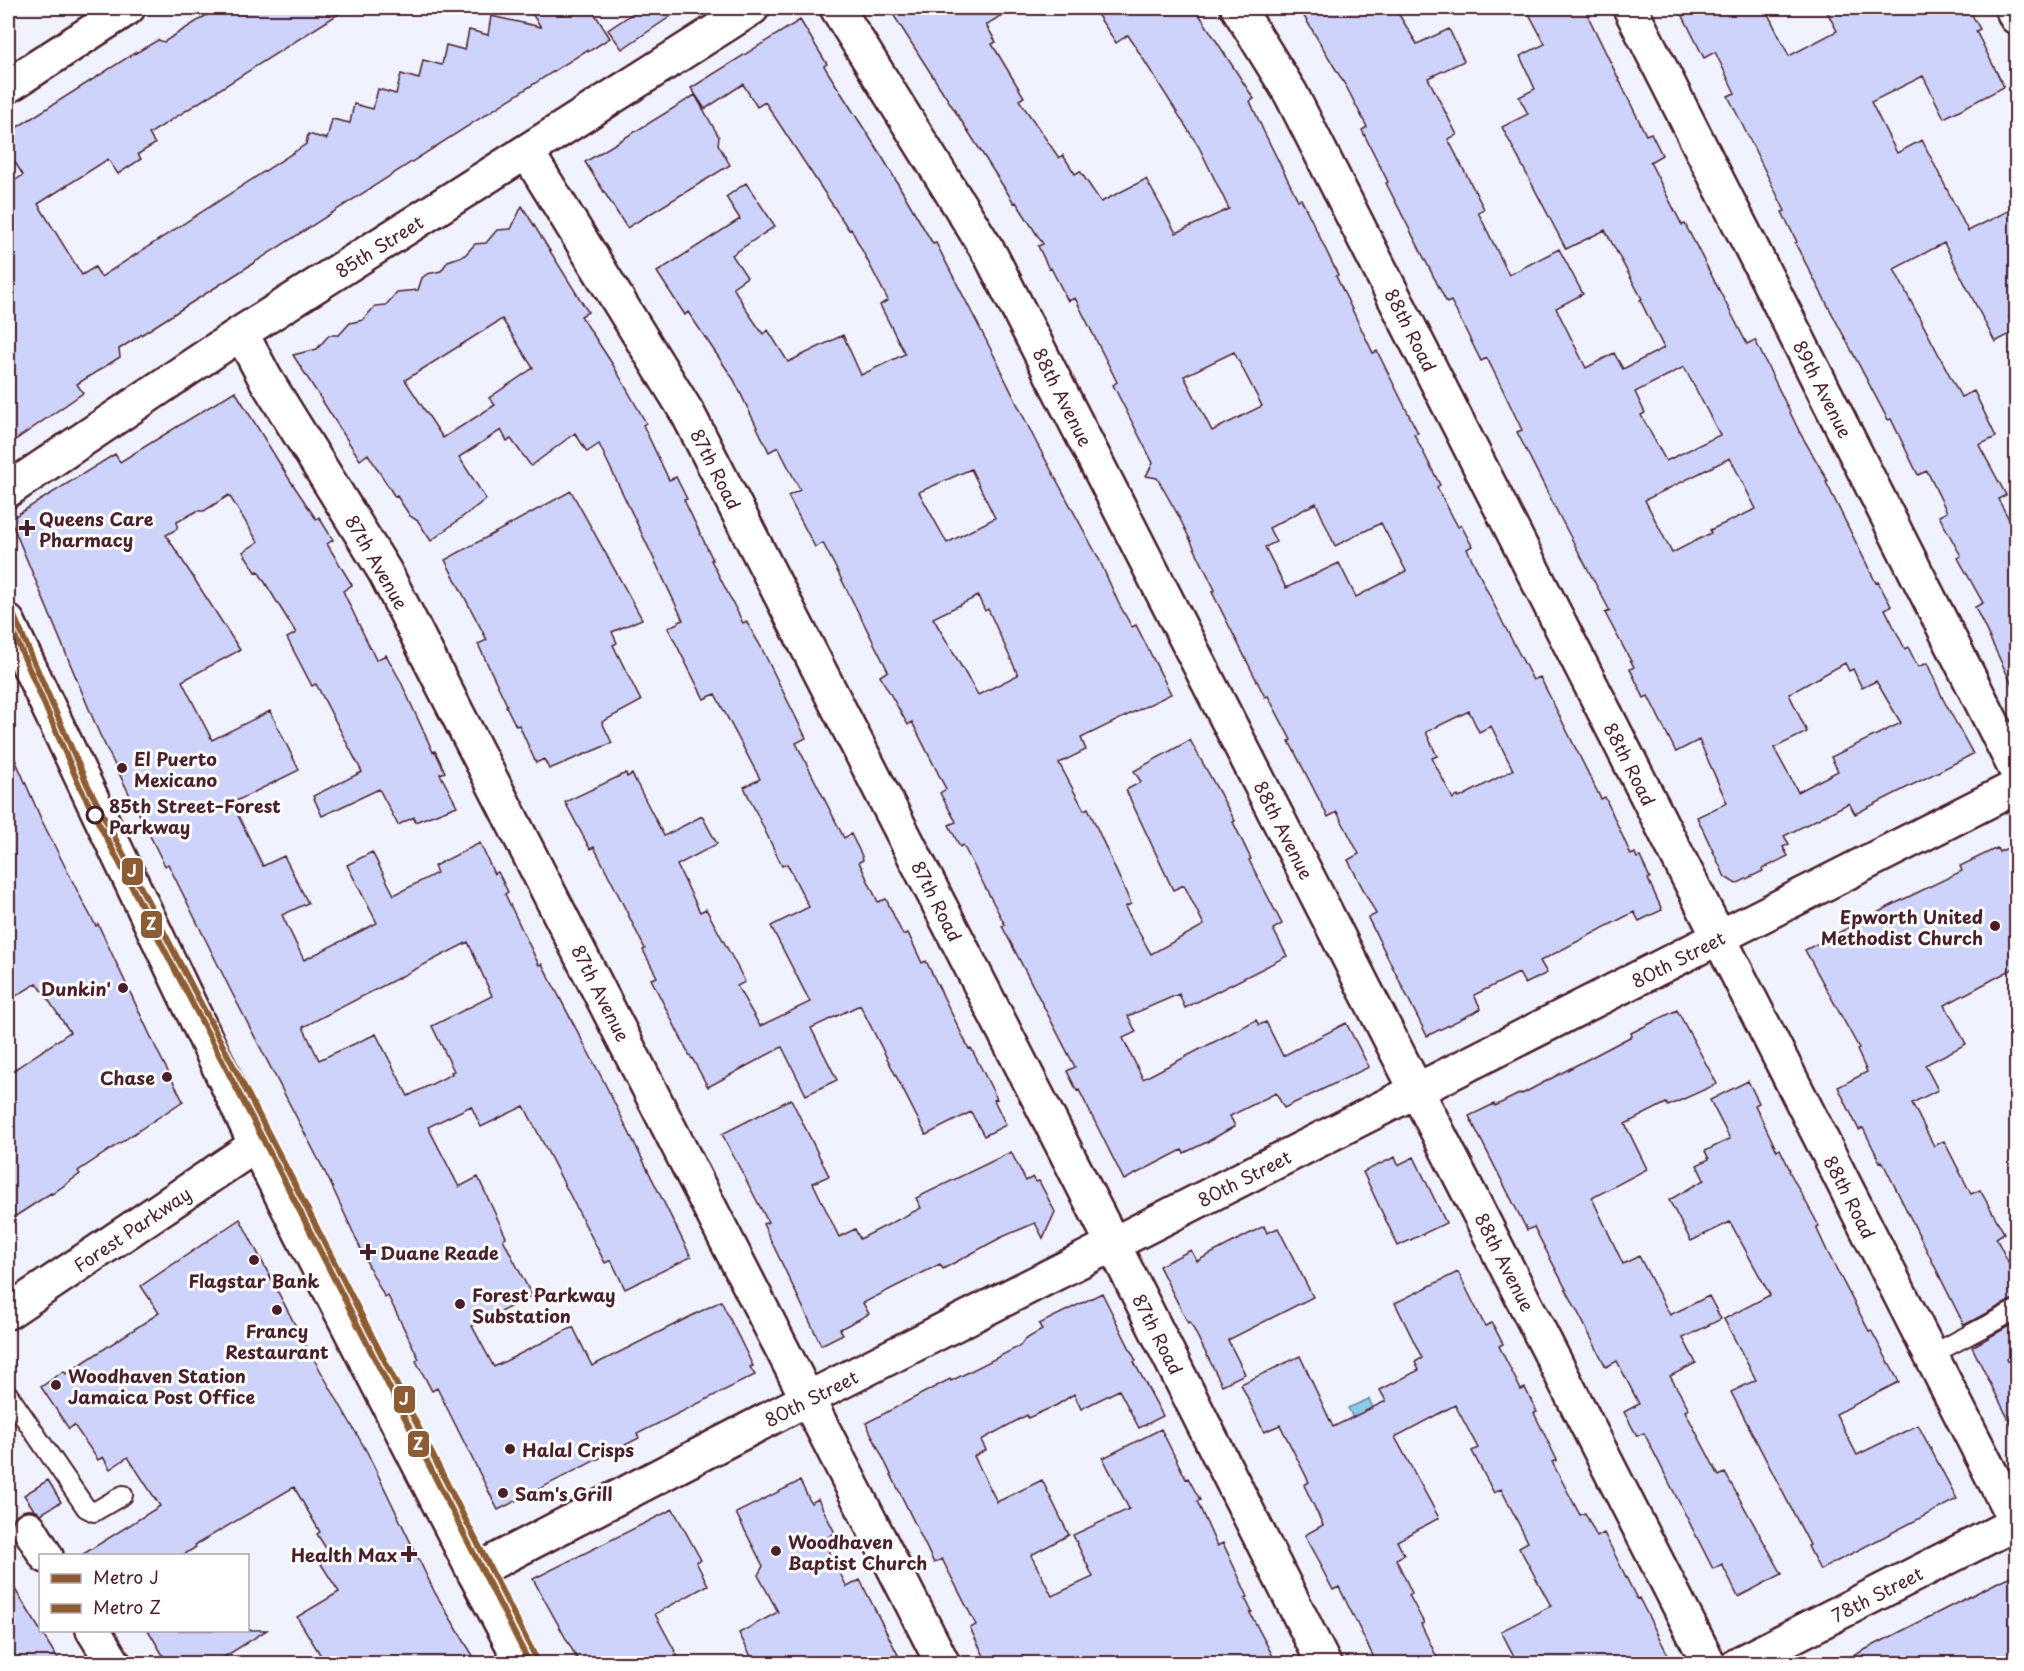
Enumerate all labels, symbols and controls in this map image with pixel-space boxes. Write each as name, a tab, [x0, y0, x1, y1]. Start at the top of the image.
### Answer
street label: 85th Street	[330, 208, 428, 284]
street label: 88th Road	[1379, 284, 1443, 376]
street label: 89th Avenue	[1787, 335, 1859, 443]
street label: 88th Avenue	[1027, 343, 1099, 451]
street label: 87th Road	[684, 424, 748, 514]
place label: Queens Care Pharmacy	[39, 505, 154, 553]
street label: 87th Avenue	[339, 510, 415, 614]
marker: Queens Care Pharmacy	[20, 521, 34, 535]
street label: 88th Road	[1598, 718, 1662, 810]
place label: El Puerto Mexicano	[134, 745, 218, 793]
marker: El Puerto Mexicano	[115, 761, 129, 775]
street label: 88th Avenue	[1248, 776, 1320, 884]
place label: 85th Street–Forest Parkway	[109, 792, 281, 840]
marker: 85th Street–Forest Parkway	[86, 806, 104, 824]
street label: 87th Road	[905, 856, 969, 946]
line badge: J	[121, 857, 144, 886]
text: J	[127, 858, 137, 882]
place label: Epworth United Methodist Church	[1821, 903, 1983, 951]
line badge: Z	[140, 910, 163, 939]
text: Z	[146, 911, 156, 935]
marker: Epworth United Methodist Church	[1988, 919, 2002, 933]
street label: 80th Street	[1626, 924, 1730, 994]
street label: 87th Avenue	[565, 940, 637, 1046]
place label: Dunkin'	[41, 975, 111, 1002]
marker: Dunkin'	[116, 981, 130, 995]
place label: Chase	[100, 1064, 155, 1091]
marker: Chase	[160, 1070, 174, 1084]
street label: 80th Street	[1192, 1143, 1296, 1213]
street label: 88th Road	[1818, 1151, 1882, 1243]
street label: Forest Parkway	[68, 1180, 196, 1278]
street label: 88th Avenue	[1469, 1208, 1541, 1316]
place label: Duane Reade	[380, 1239, 499, 1266]
marker: Duane Reade	[361, 1245, 375, 1259]
marker: Flagstar Bank	[247, 1253, 261, 1267]
place label: Flagstar Bank	[188, 1267, 320, 1294]
place label: Forest Parkway Substation	[472, 1281, 615, 1329]
street label: 87th Road	[1126, 1289, 1190, 1379]
marker: Forest Parkway Substation	[453, 1297, 467, 1311]
marker: Francy Restaurant	[270, 1303, 284, 1317]
place label: Francy Restaurant	[225, 1317, 329, 1365]
place label: Woodhaven Station Jamaica Post Office	[68, 1362, 255, 1410]
street label: 80th Street	[759, 1363, 863, 1433]
marker: Woodhaven Station Jamaica Post Office	[49, 1378, 63, 1392]
line badge: J	[393, 1385, 416, 1414]
text: J	[399, 1386, 409, 1410]
line badge: Z	[407, 1430, 430, 1458]
text: Z	[413, 1431, 423, 1455]
place label: Halal Crisps	[522, 1436, 634, 1463]
marker: Halal Crisps	[503, 1442, 517, 1456]
place label: Sam's Grill	[515, 1480, 612, 1507]
marker: Sam's Grill	[496, 1486, 510, 1500]
place label: Woodhaven Baptist Church	[788, 1528, 927, 1576]
place label: Health Max	[291, 1541, 397, 1568]
marker: Woodhaven Baptist Church	[769, 1544, 783, 1558]
marker: Health Max	[402, 1547, 416, 1561]
legend	[39, 1554, 249, 1632]
street label: 78th Street	[1827, 1559, 1927, 1629]
text: Metro J	[93, 1563, 159, 1590]
text: Metro Z	[93, 1593, 161, 1620]

